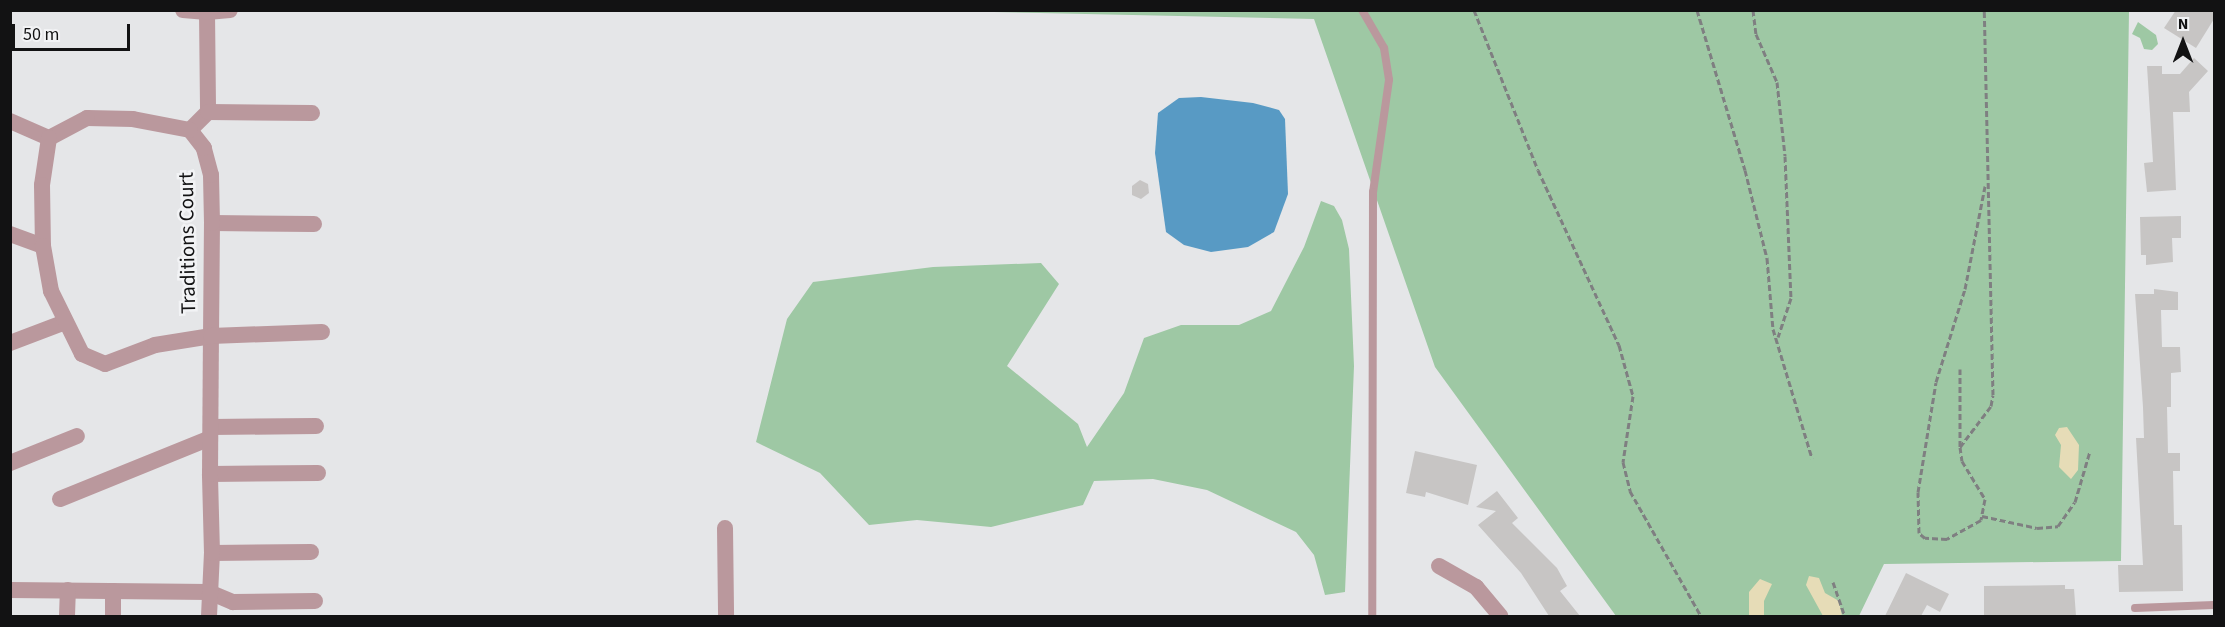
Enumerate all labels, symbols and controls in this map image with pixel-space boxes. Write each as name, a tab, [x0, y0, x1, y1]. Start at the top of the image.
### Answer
scale bar	[15, 12, 134, 50]
north arrow	[2153, 12, 2213, 72]
text: N	[2178, 13, 2188, 35]
text: 50 m	[23, 22, 59, 47]
street label: Traditions Court	[173, 172, 201, 314]

